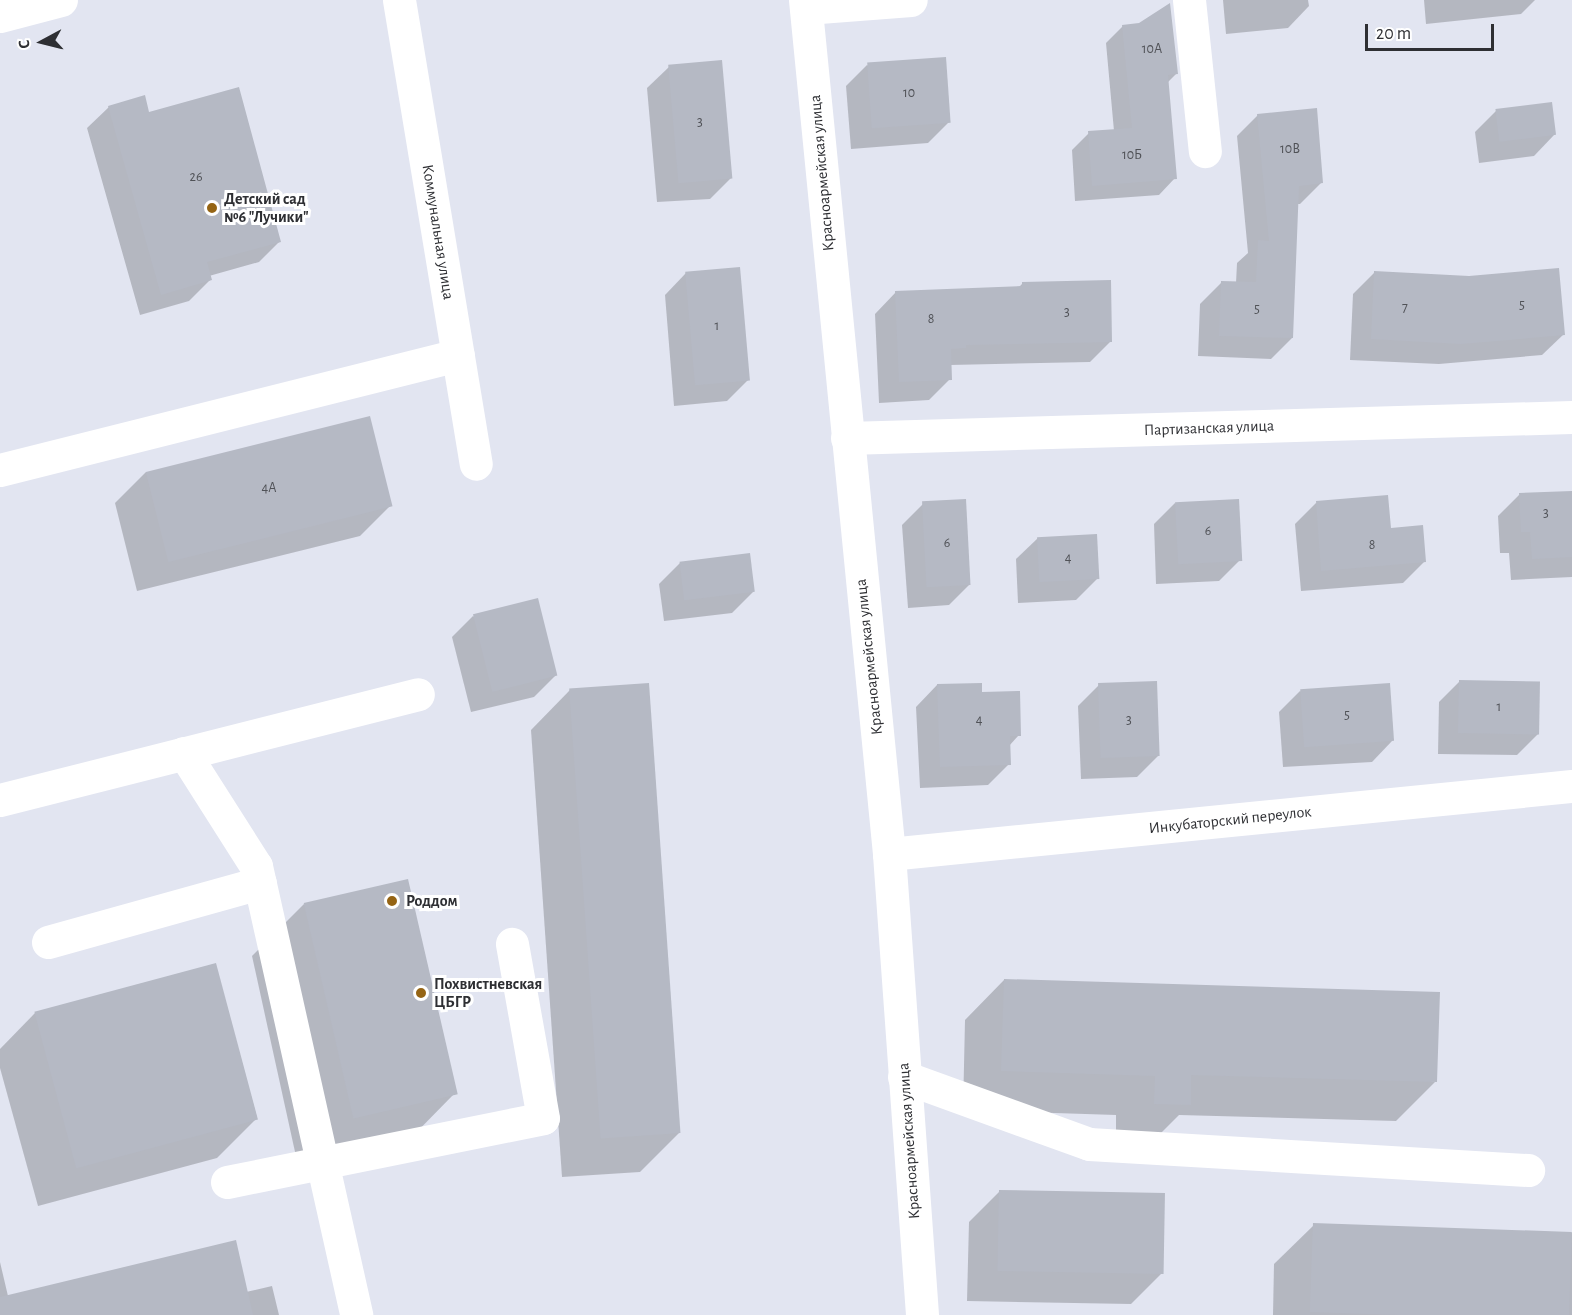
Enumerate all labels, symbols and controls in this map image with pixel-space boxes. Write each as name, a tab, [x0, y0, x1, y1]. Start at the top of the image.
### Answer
north arrow	[12, 12, 72, 72]
scale bar	[1368, 12, 1497, 50]
text: 20 m	[1376, 25, 1411, 43]
text: С	[16, 39, 33, 50]
house number: 10А	[1142, 41, 1162, 57]
house number: 10	[903, 85, 915, 101]
street label: Красноармейская улица	[806, 94, 838, 252]
house number: 3	[697, 114, 703, 130]
house number: 10В	[1280, 141, 1300, 157]
house number: 10Б	[1122, 147, 1142, 163]
street label: Коммунальная улица	[418, 163, 458, 301]
house number: 26	[190, 169, 202, 185]
place label: Детский сад №6 "Лучики"	[224, 189, 309, 227]
marker: Детский сад №6 "Лучики"	[205, 201, 219, 215]
house number: 5	[1519, 297, 1525, 313]
house number: 7	[1402, 299, 1408, 315]
house number: 5	[1254, 301, 1260, 317]
house number: 3	[1064, 304, 1070, 320]
house number: 8	[928, 311, 934, 327]
house number: 1	[715, 318, 719, 334]
street label: Партизанская улица	[1143, 416, 1275, 440]
house number: 4А	[262, 480, 276, 496]
house number: 3	[1543, 505, 1549, 521]
house number: 6	[1205, 523, 1211, 539]
house number: 6	[944, 535, 950, 551]
house number: 8	[1369, 537, 1375, 553]
house number: 4	[1065, 550, 1071, 566]
street label: Красноармейская улица	[851, 578, 887, 736]
house number: 1	[1497, 699, 1501, 715]
house number: 5	[1344, 707, 1350, 723]
house number: 4	[976, 712, 982, 728]
house number: 3	[1126, 712, 1132, 728]
street label: Инкубаторский переулок	[1148, 802, 1312, 838]
place label: Роддом	[406, 891, 458, 911]
marker: Роддом	[383, 892, 401, 910]
place label: Похвистневская ЦБГР	[434, 974, 542, 1012]
marker: Похвистневская ЦБГР	[412, 984, 430, 1002]
street label: Красноармейская улица	[894, 1062, 924, 1220]

